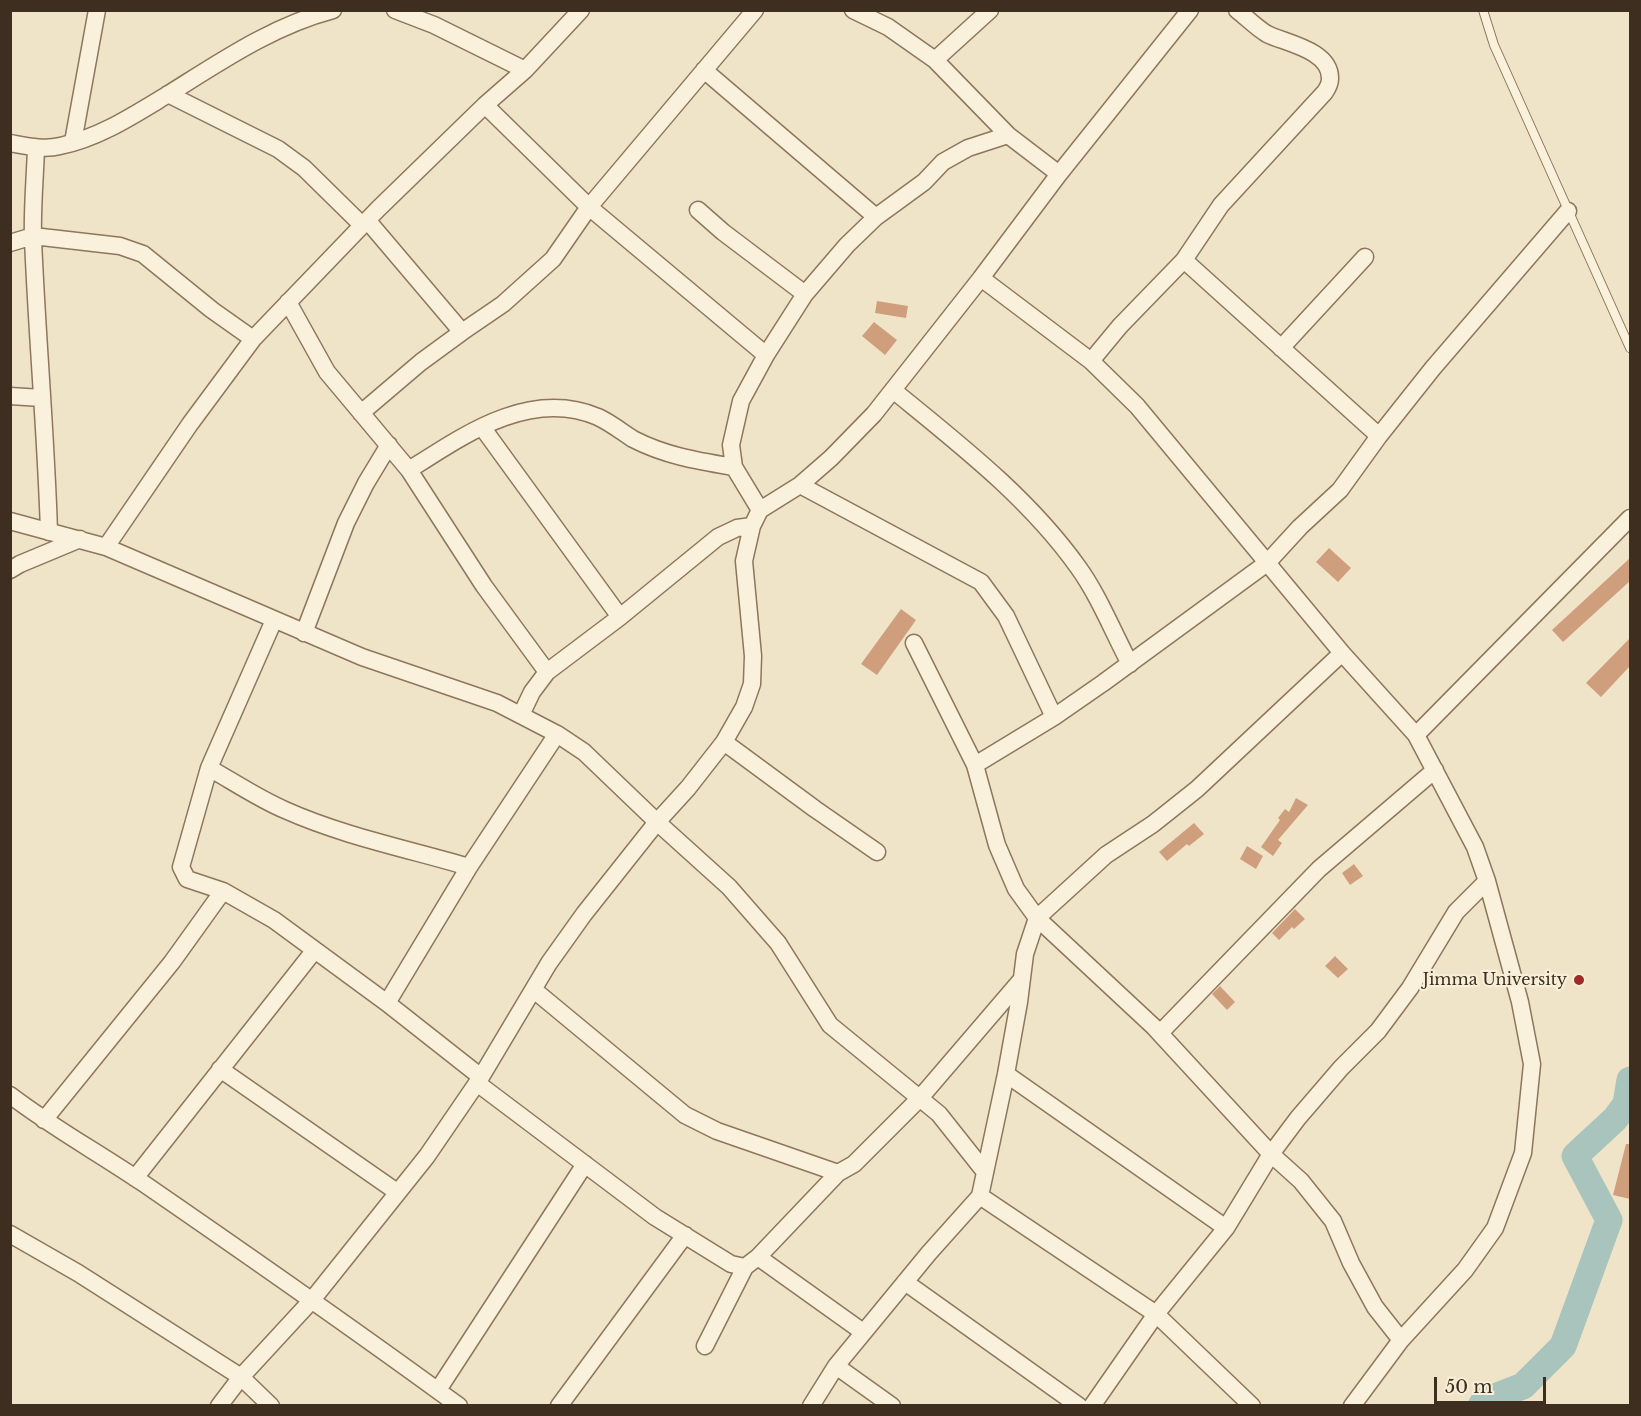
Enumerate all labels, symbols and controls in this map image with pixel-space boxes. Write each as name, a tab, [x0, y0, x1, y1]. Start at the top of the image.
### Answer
place label: Jimma University	[1423, 970, 1567, 990]
marker: Jimma University	[1572, 973, 1586, 987]
scale bar	[1437, 1365, 1550, 1403]
text: 50 m	[1445, 1376, 1493, 1398]

